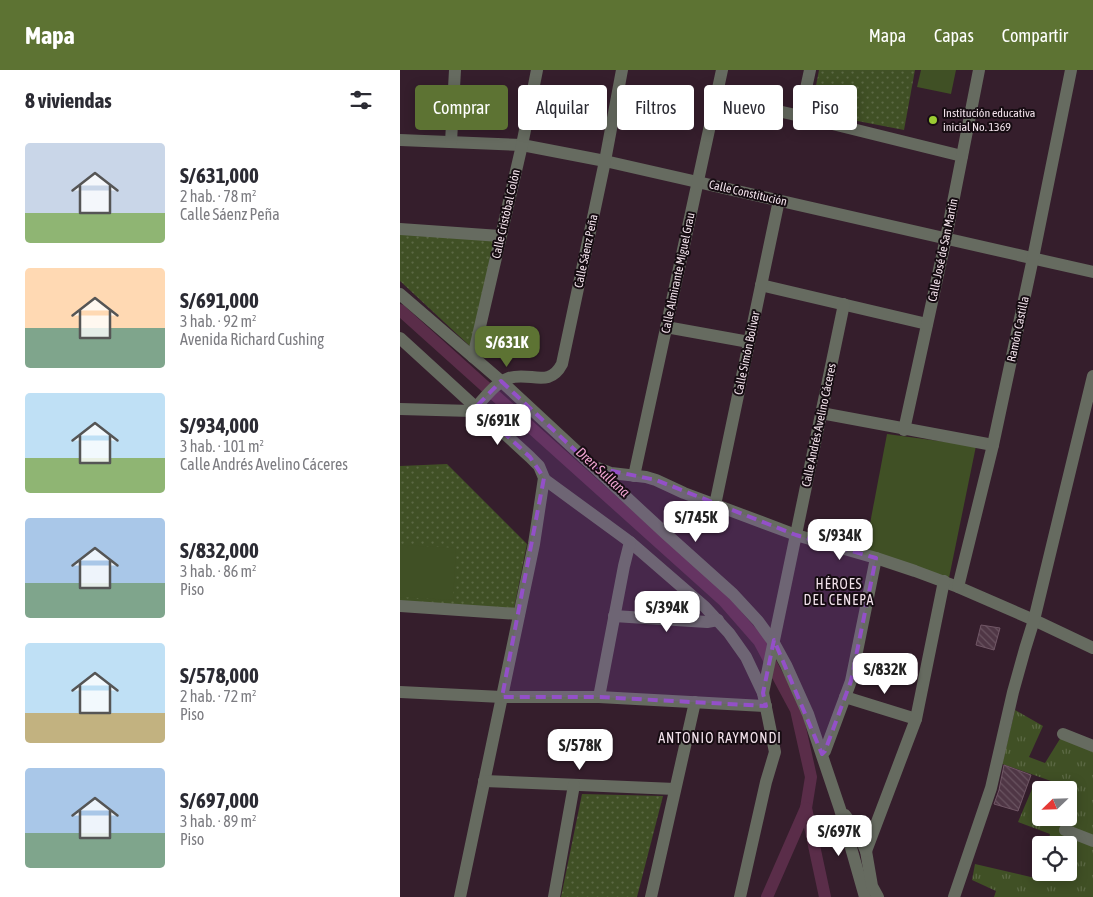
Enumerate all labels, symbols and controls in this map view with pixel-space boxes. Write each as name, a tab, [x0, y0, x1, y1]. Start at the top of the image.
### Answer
text: Mapa	[25, 22, 75, 49]
text: Mapa	[869, 25, 906, 46]
text: Capas	[934, 25, 974, 46]
text: Compartir	[1002, 25, 1068, 46]
chip: Comprar	[415, 85, 508, 130]
chip: Alquilar	[518, 85, 607, 130]
chip: Filtros	[617, 85, 694, 130]
chip: Nuevo	[704, 85, 783, 130]
chip: Piso	[793, 85, 857, 130]
icon: filters	[347, 86, 375, 114]
text: 8 viviendas	[25, 88, 112, 112]
place label: Institución educativa inicial No. 1369	[943, 106, 1035, 134]
marker: Institución educativa inicial No. 1369	[927, 114, 939, 126]
icon: home	[65, 163, 125, 223]
text: S/631,000	[180, 163, 259, 187]
street label: Calle Cristóbal Colón	[489, 168, 523, 260]
street label: Calle Constitución	[708, 177, 788, 209]
text: 2 hab. · 78 m²	[180, 187, 256, 205]
street label: Calle José de San Martín	[925, 197, 961, 303]
text: Calle Sáenz Peña	[180, 205, 280, 223]
street label: Calle Almirante Miguel Grau	[658, 211, 698, 335]
street label: Calle Sáenz Peña	[571, 213, 601, 289]
icon: home	[65, 288, 125, 348]
text: S/691,000	[180, 288, 259, 312]
street label: Ramón Castilla	[1004, 295, 1032, 363]
street label: Calle Simón Bolívar	[731, 309, 763, 396]
text: 3 hab. · 92 m²	[180, 312, 256, 330]
pin: S/631K	[466, 326, 548, 368]
text: Avenida Richard Cushing	[180, 330, 324, 348]
text: S/631K	[486, 333, 528, 351]
street label: Calle Andrés Avelino Cáceres	[799, 362, 839, 488]
pin: S/691K	[457, 404, 539, 446]
text: S/691K	[477, 411, 519, 429]
icon: home	[65, 413, 125, 473]
text: S/934,000	[180, 413, 259, 437]
text: 3 hab. · 101 m²	[180, 437, 264, 455]
water label: Dren Sullana	[573, 444, 633, 500]
text: Calle Andrés Avelino Cáceres	[180, 455, 348, 473]
pin: S/745K	[655, 500, 737, 543]
text: S/745K	[675, 508, 717, 526]
pin: S/934K	[799, 518, 881, 561]
text: S/934K	[819, 526, 861, 544]
icon: home	[65, 538, 125, 598]
text: S/832,000	[180, 538, 259, 562]
text: 3 hab. · 86 m²	[180, 562, 256, 580]
district label: HÉROES DEL CENEPA	[804, 576, 874, 608]
text: Piso	[180, 580, 204, 598]
pin: S/394K	[626, 590, 708, 633]
text: S/394K	[646, 598, 688, 616]
pin: S/832K	[844, 652, 926, 695]
text: S/832K	[864, 660, 906, 678]
icon: home	[65, 663, 125, 723]
text: S/578,000	[180, 663, 259, 687]
text: 2 hab. · 72 m²	[180, 687, 256, 705]
text: Piso	[180, 705, 204, 723]
pin: S/578K	[539, 728, 621, 771]
district label: ANTONIO RAYMONDI	[658, 730, 782, 746]
text: S/578K	[559, 736, 601, 754]
north arrow	[1032, 781, 1078, 826]
map controls	[1032, 781, 1077, 881]
icon: home	[65, 788, 125, 848]
text: S/697,000	[180, 788, 259, 812]
text: 3 hab. · 89 m²	[180, 812, 256, 830]
pin: S/697K	[798, 814, 880, 857]
text: S/697K	[818, 822, 860, 840]
text: Piso	[180, 830, 204, 848]
button: locate	[1032, 836, 1077, 881]

